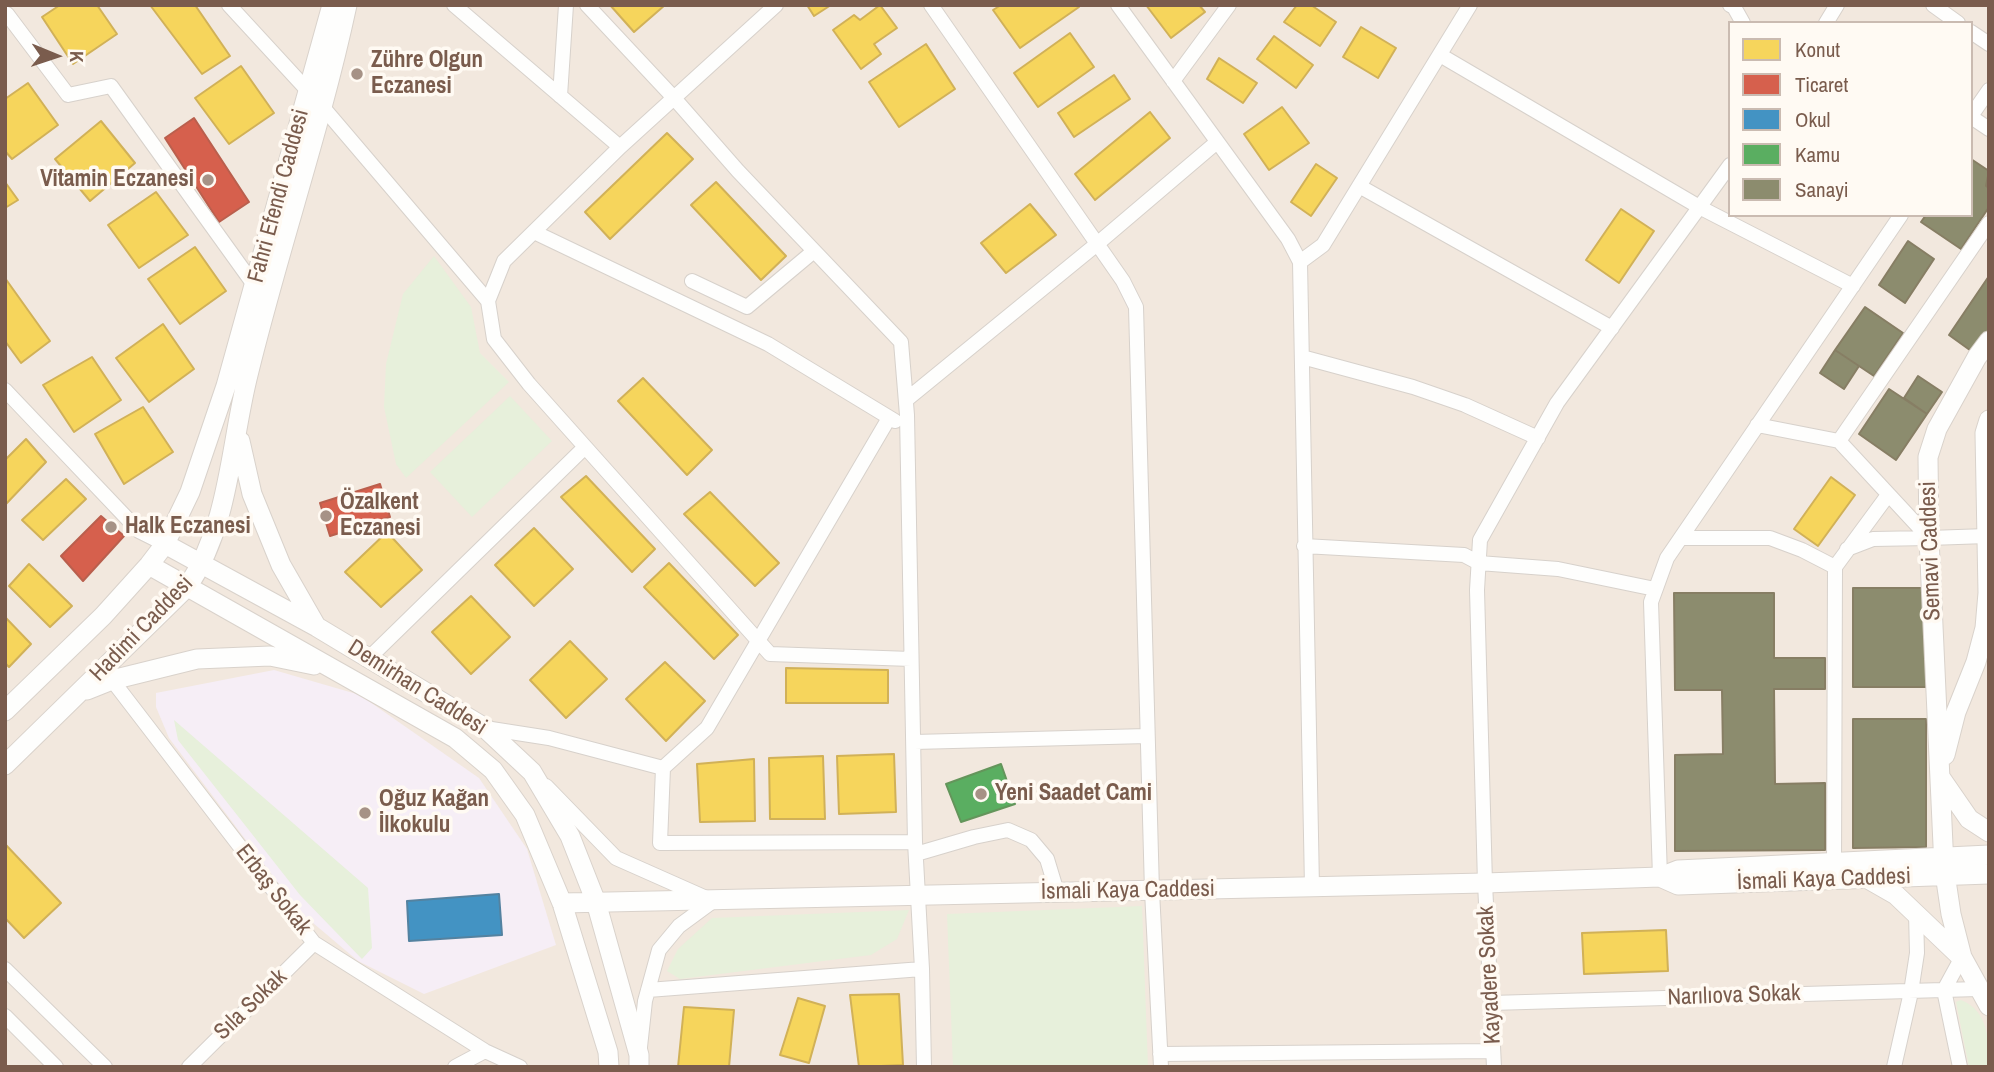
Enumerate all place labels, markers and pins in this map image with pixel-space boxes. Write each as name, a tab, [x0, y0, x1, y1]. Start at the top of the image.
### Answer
place label: Zühre Olgun Eczanesi	[371, 47, 483, 101]
marker: Zühre Olgun Eczanesi	[349, 66, 365, 82]
place label: Vitamin Eczanesi	[40, 166, 194, 194]
marker: Vitamin Eczanesi	[200, 172, 216, 188]
place label: Özalkent Eczanesi	[340, 489, 421, 543]
marker: Özalkent Eczanesi	[318, 508, 334, 524]
place label: Halk Eczanesi	[125, 513, 251, 541]
marker: Halk Eczanesi	[103, 519, 119, 535]
place label: Yeni Saadet Cami	[995, 780, 1152, 808]
place label: Oğuz Kağan İlkokulu	[379, 786, 489, 840]
marker: Yeni Saadet Cami	[973, 786, 989, 802]
marker: Oğuz Kağan İlkokulu	[357, 805, 373, 821]

